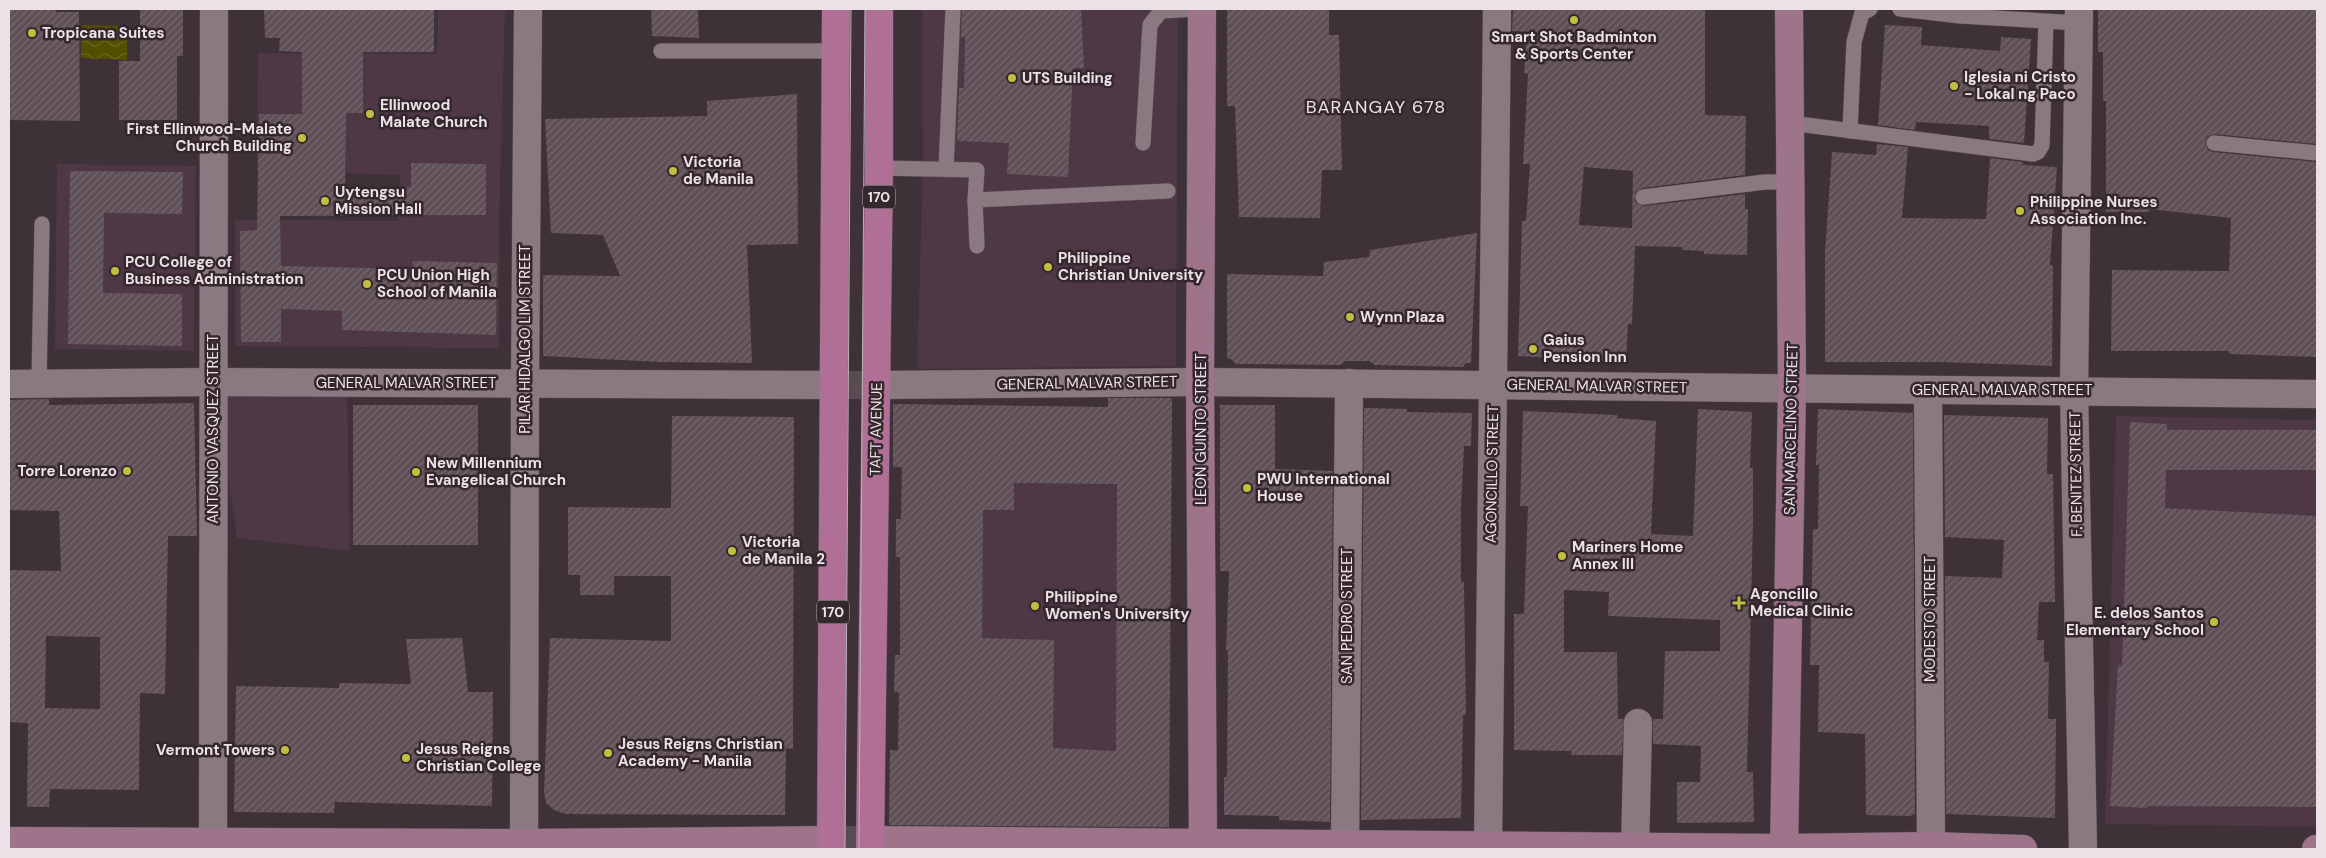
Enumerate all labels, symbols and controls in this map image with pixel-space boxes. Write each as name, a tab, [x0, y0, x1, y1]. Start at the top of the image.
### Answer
marker: Smart Shot Badminton & Sports Center	[1568, 14, 1580, 26]
place label: Tropicana Suites	[42, 23, 165, 43]
marker: Tropicana Suites	[26, 27, 38, 39]
place label: Smart Shot Badminton & Sports Center	[1491, 27, 1657, 64]
place label: Iglesia ni Cristo - Lokal ng Paco	[1964, 67, 2076, 104]
place label: UTS Building	[1022, 68, 1113, 88]
marker: UTS Building	[1006, 72, 1018, 84]
marker: Iglesia ni Cristo - Lokal ng Paco	[1948, 80, 1960, 92]
place label: Ellinwood Malate Church	[380, 95, 488, 132]
district label: BARANGAY 678	[1306, 95, 1446, 119]
marker: Ellinwood Malate Church	[364, 108, 376, 120]
place label: First Ellinwood-Malate Church Building	[127, 119, 292, 156]
marker: First Ellinwood-Malate Church Building	[296, 132, 308, 144]
place label: Victoria de Manila	[683, 152, 754, 189]
marker: Victoria de Manila	[667, 165, 679, 177]
place label: Uytengsu Mission Hall	[335, 182, 422, 219]
road number: 170	[863, 186, 895, 208]
place label: Philippine Nurses Association Inc.	[2030, 192, 2158, 229]
marker: Uytengsu Mission Hall	[319, 195, 331, 207]
marker: Philippine Nurses Association Inc.	[2014, 205, 2026, 217]
street label: PILAR HIDALGO LIM STREET	[515, 244, 535, 434]
place label: Philippine Christian University	[1058, 248, 1203, 285]
place label: PCU College of Business Administration	[125, 252, 303, 289]
marker: Philippine Christian University	[1042, 261, 1054, 273]
marker: PCU College of Business Administration	[109, 265, 121, 277]
place label: PCU Union High School of Manila	[377, 265, 497, 302]
marker: PCU Union High School of Manila	[361, 278, 373, 290]
place label: Wynn Plaza	[1360, 307, 1445, 327]
marker: Wynn Plaza	[1344, 311, 1356, 323]
place label: Gaius Pension Inn	[1543, 330, 1627, 367]
street label: ANTONIO VASQUEZ STREET	[203, 334, 223, 524]
marker: Gaius Pension Inn	[1527, 343, 1539, 355]
street label: SAN MARCELINO STREET	[1779, 343, 1803, 515]
street label: LEON GUINTO STREET	[1191, 353, 1211, 505]
street label: GENERAL MALVAR STREET	[996, 371, 1178, 395]
street label: GENERAL MALVAR STREET	[316, 373, 496, 393]
street label: GENERAL MALVAR STREET	[1506, 374, 1688, 398]
street label: GENERAL MALVAR STREET	[1912, 380, 2092, 400]
street label: TAFT AVENUE	[865, 382, 887, 476]
street label: AGONCILLO STREET	[1481, 405, 1503, 543]
street label: F. BENITEZ STREET	[2065, 411, 2087, 537]
place label: New Millennium Evangelical Church	[426, 453, 566, 490]
place label: Torre Lorenzo	[18, 461, 117, 481]
marker: Torre Lorenzo	[121, 465, 133, 477]
marker: New Millennium Evangelical Church	[410, 466, 422, 478]
place label: PWU International House	[1257, 469, 1390, 506]
marker: PWU International House	[1241, 482, 1253, 494]
place label: Victoria de Manila 2	[742, 532, 825, 569]
place label: Mariners Home Annex III	[1572, 537, 1683, 574]
marker: Victoria de Manila 2	[726, 545, 738, 557]
street label: SAN PEDRO STREET	[1337, 548, 1357, 684]
marker: Mariners Home Annex III	[1556, 550, 1568, 562]
street label: MODESTO STREET	[1920, 556, 1940, 682]
place label: Agoncillo Medical Clinic	[1750, 584, 1853, 621]
place label: Philippine Women's University	[1045, 587, 1189, 624]
marker: Agoncillo Medical Clinic	[1732, 596, 1746, 610]
road number: 170	[817, 600, 849, 624]
marker: Philippine Women's University	[1029, 600, 1041, 612]
place label: E. delos Santos Elementary School	[2066, 603, 2204, 640]
marker: E. delos Santos Elementary School	[2208, 616, 2220, 628]
place label: Jesus Reigns Christian Academy - Manila	[618, 734, 783, 771]
place label: Jesus Reigns Christian College	[416, 739, 541, 776]
place label: Vermont Towers	[156, 740, 275, 760]
marker: Vermont Towers	[279, 744, 291, 756]
marker: Jesus Reigns Christian Academy - Manila	[602, 747, 614, 759]
marker: Jesus Reigns Christian College	[400, 752, 412, 764]

